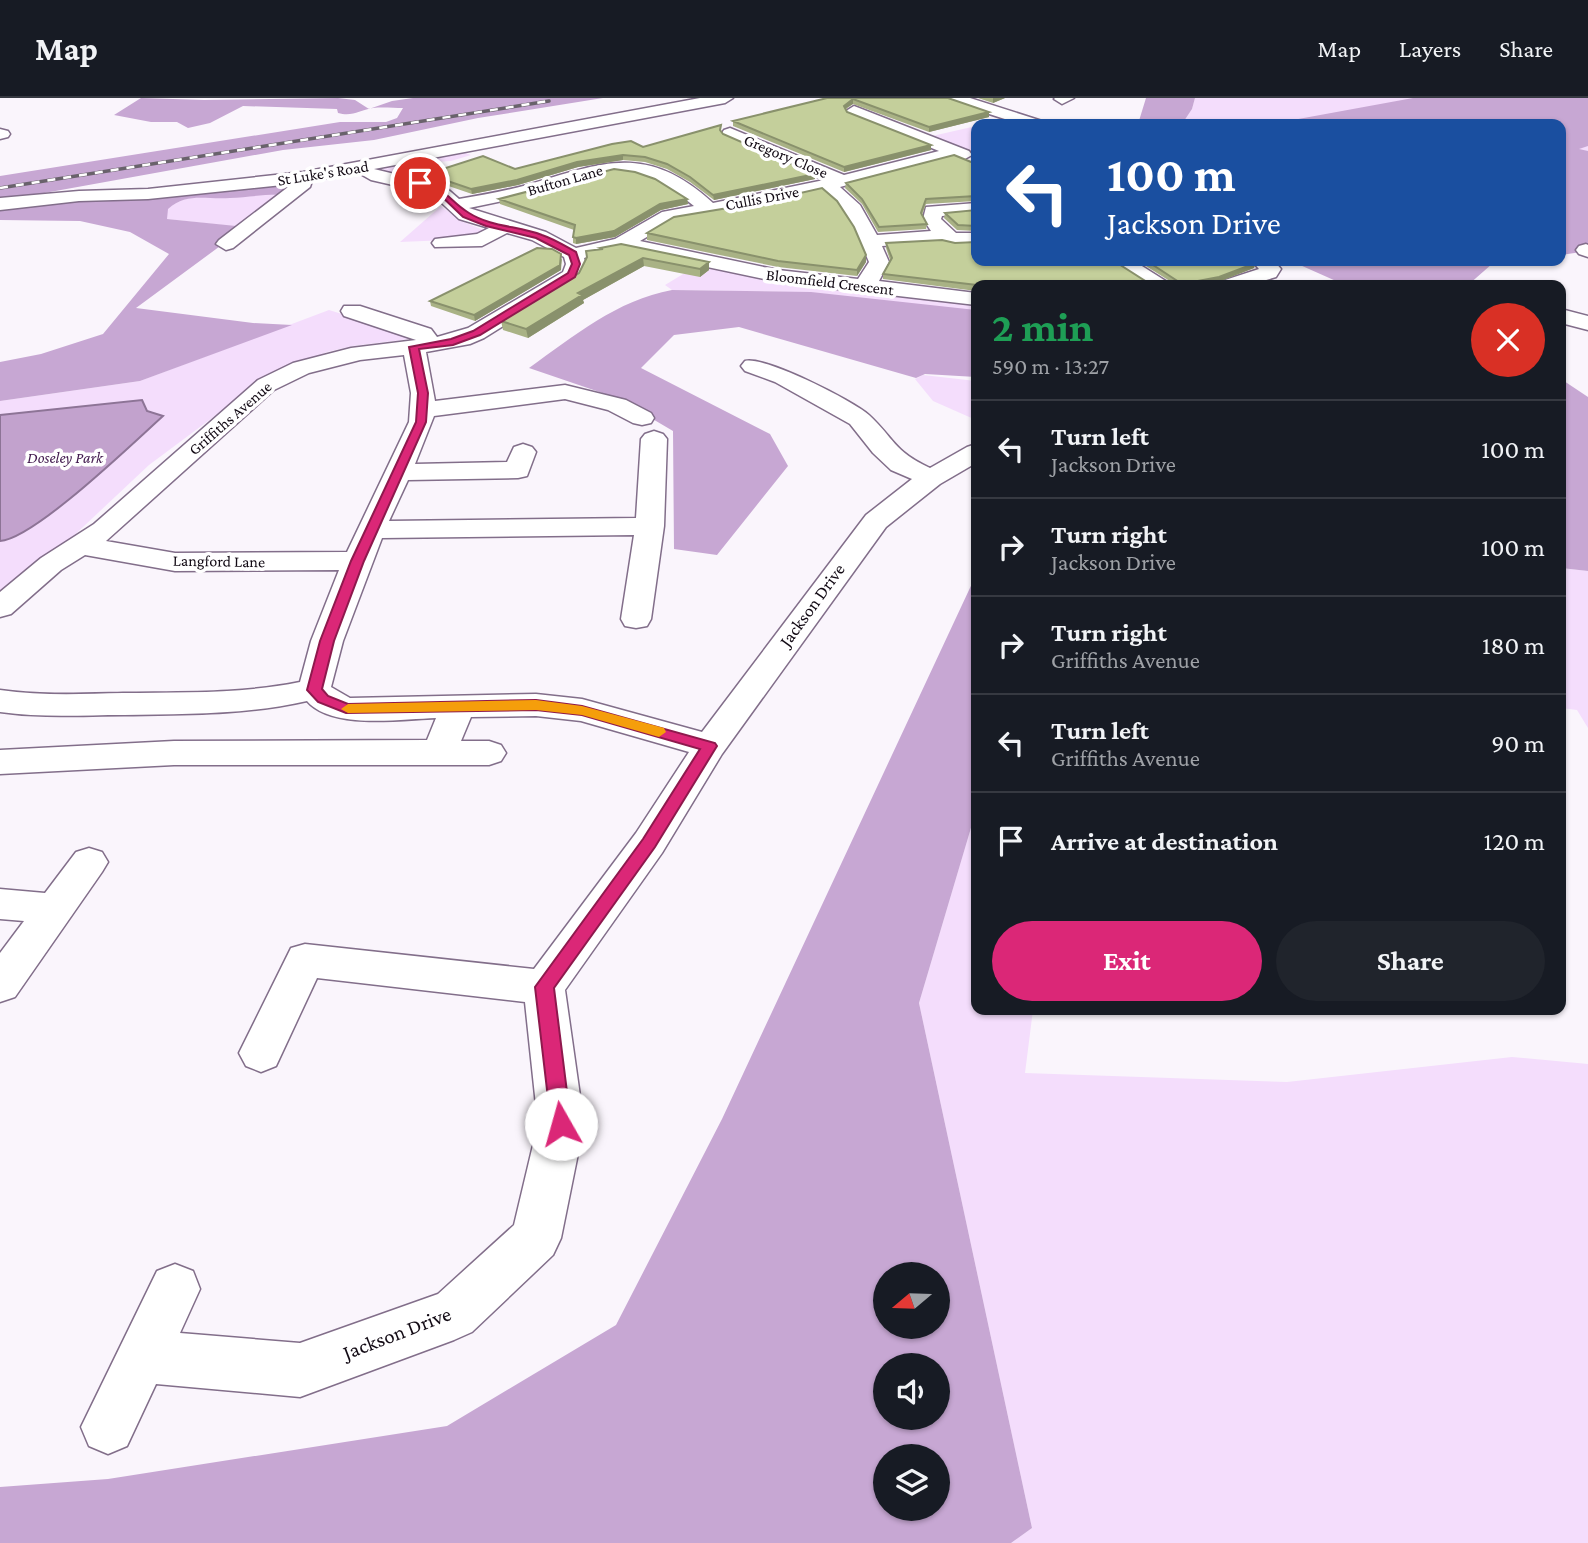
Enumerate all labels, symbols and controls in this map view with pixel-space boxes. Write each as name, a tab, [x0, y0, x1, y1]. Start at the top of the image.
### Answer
text: Map	[35, 30, 98, 67]
text: Map	[1317, 35, 1361, 62]
text: Layers	[1399, 35, 1461, 62]
text: Share	[1499, 35, 1553, 62]
street label: Gregory Close	[741, 131, 830, 182]
icon: left	[992, 147, 1083, 238]
text: 100 m	[1107, 147, 1236, 202]
pin	[390, 153, 450, 213]
street label: St Luke's Road	[276, 157, 370, 189]
street label: Bufton Lane	[525, 161, 605, 199]
icon: arrive	[401, 164, 439, 202]
street label: Cullis Drive	[724, 183, 800, 213]
text: Jackson Drive	[1107, 205, 1281, 241]
street label: Bloomfield Crescent	[765, 266, 895, 298]
text: 2 min	[992, 303, 1093, 350]
button: close	[1471, 303, 1545, 377]
text: 590 m · 13:27	[992, 353, 1109, 379]
street label: Griffiths Avenue	[185, 378, 275, 458]
text: Turn left	[1051, 422, 1149, 451]
icon: left	[992, 430, 1030, 468]
text: 100 m	[1481, 435, 1545, 464]
park label: Doseley Park	[27, 449, 104, 467]
text: Jackson Drive	[1051, 451, 1176, 477]
text: Turn right	[1051, 520, 1167, 549]
icon: right	[992, 528, 1030, 566]
text: 100 m	[1481, 533, 1545, 562]
text: Jackson Drive	[1051, 549, 1176, 575]
street label: Langford Lane	[173, 552, 265, 571]
street label: Jackson Drive	[774, 560, 849, 652]
text: Turn right	[1051, 618, 1167, 647]
icon: right	[992, 626, 1030, 664]
text: 180 m	[1482, 631, 1545, 660]
text: Griffiths Avenue	[1051, 647, 1200, 673]
text: Turn left	[1051, 716, 1149, 745]
icon: left	[992, 724, 1030, 762]
text: 90 m	[1491, 729, 1545, 758]
text: Griffiths Avenue	[1051, 745, 1200, 771]
icon: arrive	[992, 822, 1030, 860]
text: Arrive at destination	[1051, 827, 1278, 856]
text: 120 m	[1484, 827, 1545, 856]
button: Exit	[992, 921, 1262, 1001]
button: Share	[1276, 921, 1545, 1001]
position arrow	[524, 1087, 598, 1161]
north arrow	[873, 1262, 950, 1339]
map controls	[873, 1262, 950, 1521]
street label: Jackson Drive	[338, 1301, 455, 1365]
button: sound	[873, 1353, 950, 1430]
button: layers	[873, 1444, 950, 1521]

